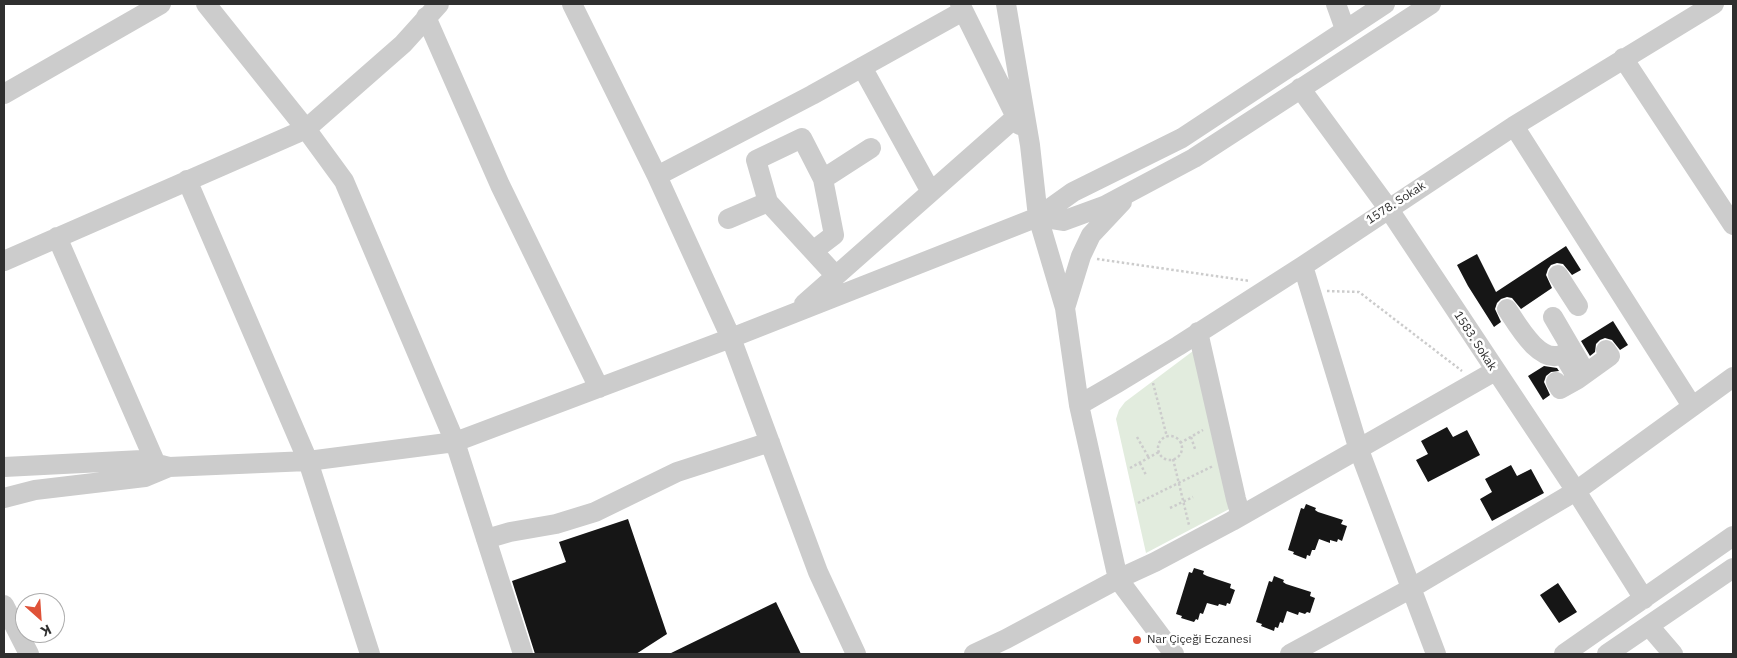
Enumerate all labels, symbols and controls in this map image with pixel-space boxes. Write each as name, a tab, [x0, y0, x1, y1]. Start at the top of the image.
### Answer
street label: 1578. Sokak	[1364, 179, 1428, 227]
street label: 1583. Sokak	[1451, 309, 1499, 373]
north arrow	[15, 593, 65, 643]
text: K	[38, 620, 54, 641]
place label: Nar Çiçeği Eczanesi	[1147, 633, 1251, 647]
marker: Nar Çiçeği Eczanesi	[1131, 634, 1143, 646]

